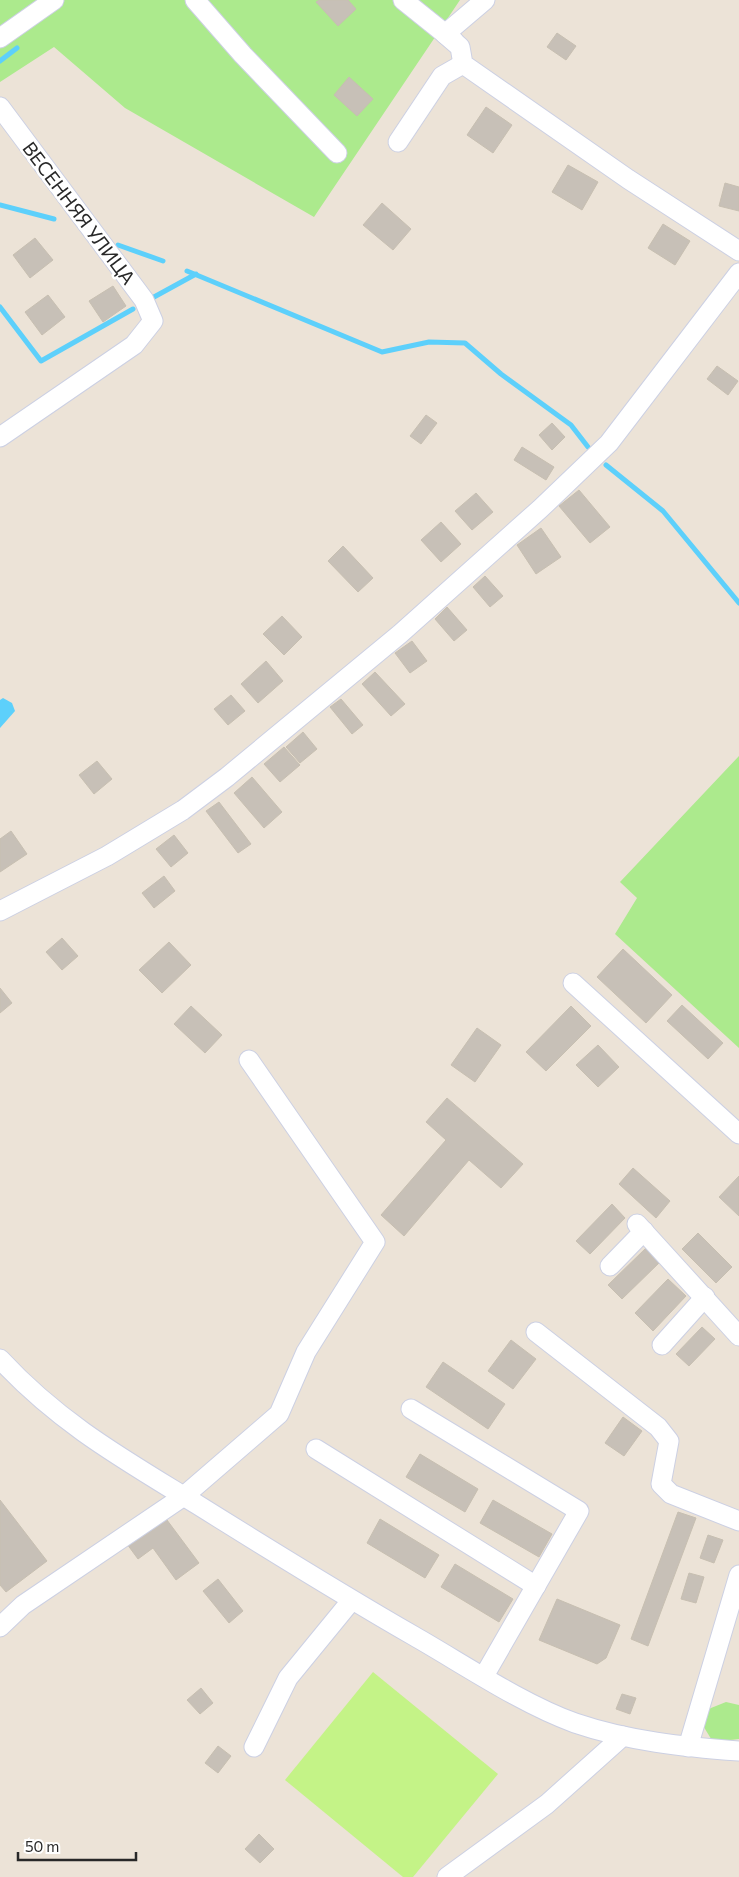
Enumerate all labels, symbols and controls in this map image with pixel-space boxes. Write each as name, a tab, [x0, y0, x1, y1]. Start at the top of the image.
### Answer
street label: ВЕСЕННЯЯ УЛИЦА	[18, 137, 141, 289]
scale bar	[18, 1830, 135, 1862]
text: 50 m	[25, 1837, 59, 1855]

